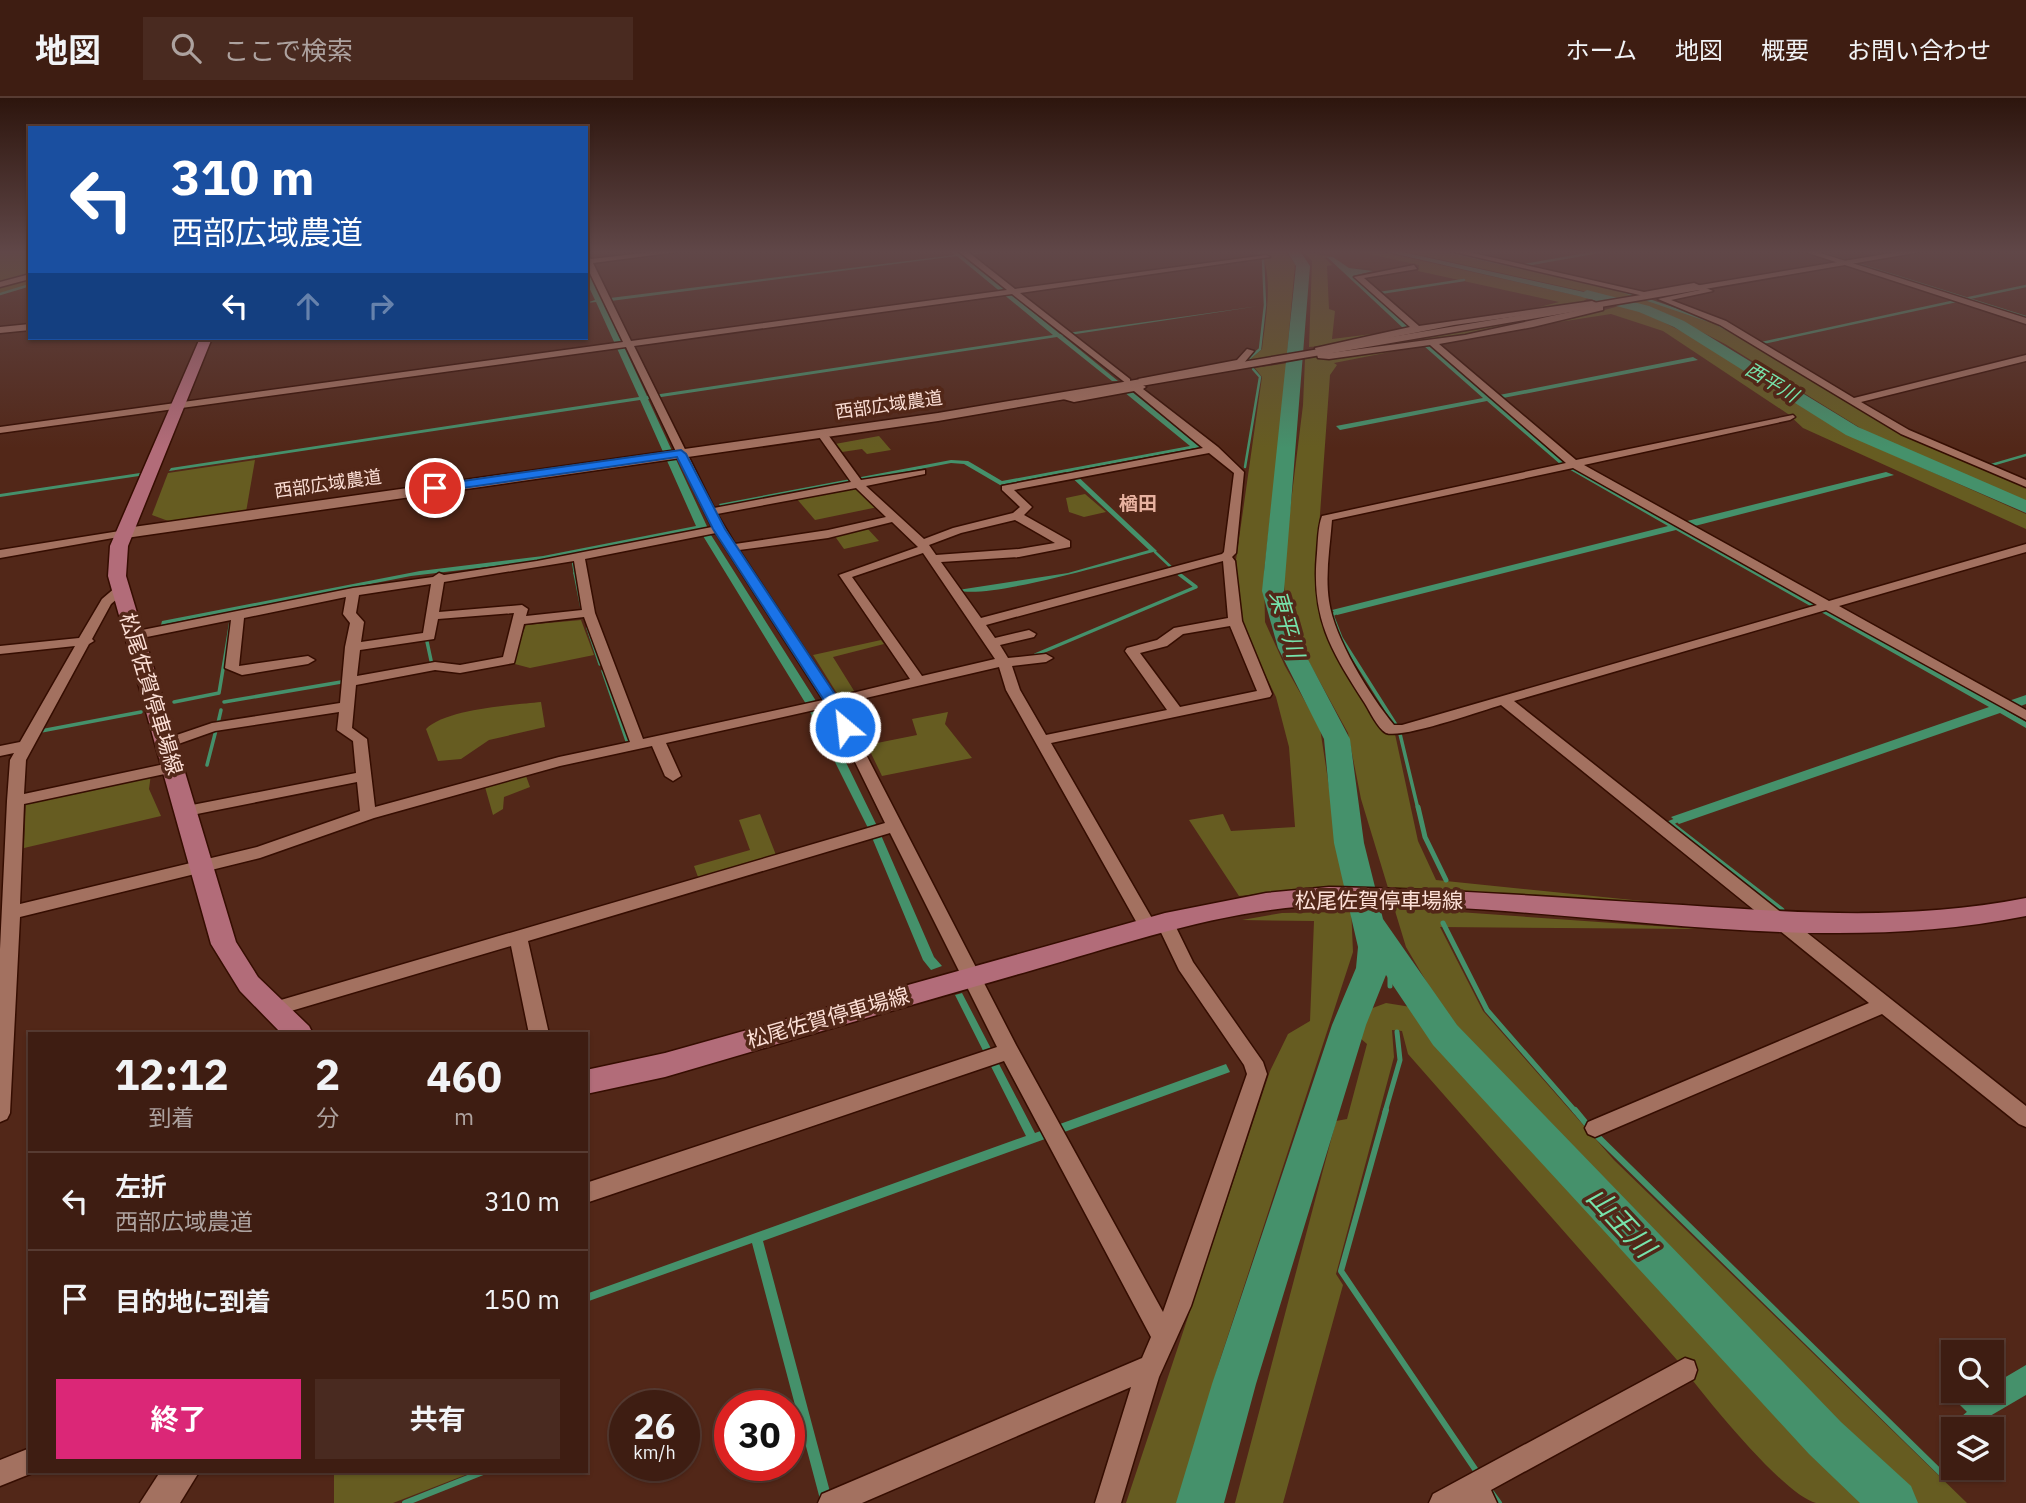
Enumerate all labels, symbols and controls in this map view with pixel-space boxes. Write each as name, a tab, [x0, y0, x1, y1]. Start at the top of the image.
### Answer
search box	[143, 17, 633, 80]
text: 地図	[35, 28, 101, 71]
icon: search	[167, 29, 205, 67]
text: ここで検索	[223, 33, 353, 67]
text: ホーム	[1566, 34, 1637, 66]
text: 地図	[1675, 34, 1723, 66]
text: 概要	[1761, 34, 1809, 66]
text: お問い合わせ	[1847, 34, 1991, 66]
text: 310 m	[171, 145, 315, 208]
icon: left	[56, 154, 147, 245]
text: 西部広域農道	[171, 211, 363, 253]
icon: left	[216, 287, 254, 325]
icon: ahead	[289, 287, 327, 325]
icon: right	[362, 287, 400, 325]
water label: 西平川	[1741, 357, 1804, 408]
street label: 西部広域農道	[834, 386, 944, 423]
pin	[405, 458, 465, 518]
street label: 西部広域農道	[273, 465, 383, 502]
icon: arrive	[416, 469, 454, 507]
district label: 楢田	[1119, 491, 1157, 515]
water label: 東平川	[1264, 586, 1313, 664]
street label: 松尾佐賀停車場線	[114, 609, 190, 778]
position arrow	[808, 690, 882, 764]
street label: 松尾佐賀停車場線	[1295, 886, 1463, 914]
street label: 松尾佐賀停車場線	[743, 980, 912, 1054]
text: 12:12	[114, 1047, 229, 1102]
text: 2	[315, 1047, 340, 1102]
text: 460	[426, 1049, 502, 1104]
text: m	[454, 1101, 474, 1131]
text: 到着	[148, 1102, 194, 1132]
text: 分	[316, 1102, 339, 1132]
text: 左折	[115, 1169, 167, 1203]
water label: 山王川	[1579, 1178, 1666, 1267]
icon: left	[56, 1182, 94, 1220]
text: 310 m	[484, 1184, 560, 1218]
text: 西部広域農道	[115, 1206, 253, 1236]
icon: arrive	[56, 1280, 94, 1318]
text: 150 m	[484, 1282, 560, 1316]
text: 目的地に到着	[115, 1284, 271, 1318]
map controls	[1941, 1340, 2004, 1480]
button: search	[1941, 1340, 2004, 1403]
button: 終了	[56, 1379, 301, 1459]
button: 共有	[315, 1379, 560, 1459]
speed limit sign: 30	[714, 1390, 805, 1481]
text: 26	[633, 1403, 676, 1449]
button: layers	[1941, 1417, 2004, 1480]
text: km/h	[633, 1441, 676, 1464]

